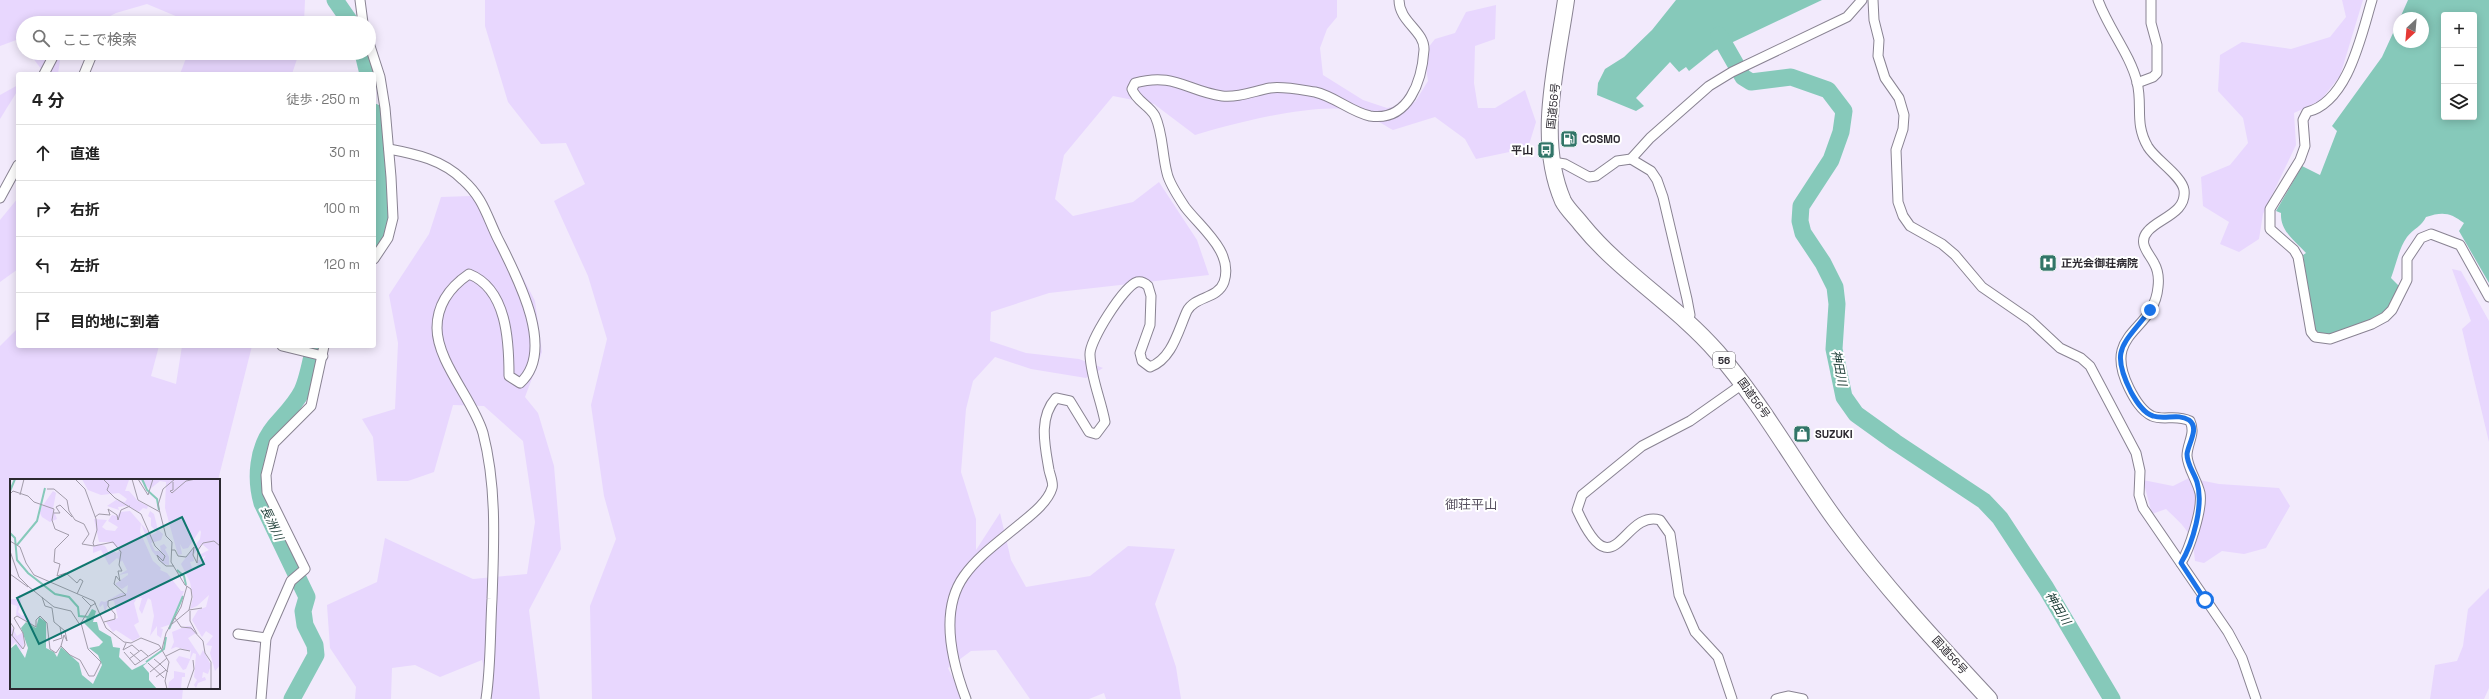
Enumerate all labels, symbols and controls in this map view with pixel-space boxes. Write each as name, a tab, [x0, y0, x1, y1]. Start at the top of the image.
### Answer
north arrow	[2393, 12, 2429, 48]
map controls	[2441, 12, 2477, 120]
button: +	[2441, 12, 2477, 48]
search box	[16, 16, 376, 60]
icon: search	[30, 27, 52, 49]
text: ここで検索	[62, 30, 137, 49]
button: −	[2441, 48, 2477, 84]
street label: 国道56号	[1544, 82, 1562, 130]
button: layers	[2441, 84, 2477, 120]
text: 4 分	[32, 89, 64, 111]
text: 徒歩 · 250 m	[286, 91, 360, 108]
fuel station icon: COSMO	[1559, 129, 1579, 149]
place label: COSMO	[1582, 132, 1620, 146]
bus stop icon: 平山	[1536, 140, 1556, 160]
icon: ahead	[32, 142, 54, 164]
place label: 平山	[1511, 143, 1533, 157]
text: 直進	[70, 144, 100, 163]
text: 30 m	[329, 144, 360, 161]
icon: right	[32, 198, 54, 220]
text: 右折	[70, 200, 100, 219]
text: 100 m	[323, 200, 360, 217]
hospital icon: 正光会御荘病院	[2038, 253, 2058, 273]
icon: left	[32, 254, 54, 276]
text: 左折	[70, 256, 100, 275]
text: 120 m	[324, 256, 360, 273]
place label: 正光会御荘病院	[2061, 256, 2138, 270]
route end	[2141, 301, 2159, 319]
icon: arrive	[32, 310, 54, 332]
text: 目的地に到着	[70, 312, 160, 331]
water label: 神田川	[1828, 349, 1851, 389]
road number: 56	[1713, 352, 1735, 368]
street label: 国道56号	[1735, 375, 1773, 421]
shop icon: SUZUKI	[1792, 424, 1812, 444]
place label: SUZUKI	[1815, 427, 1853, 441]
inset map	[10, 479, 220, 689]
district label: 御荘平山	[1445, 496, 1497, 513]
water label: 長洲川	[257, 503, 288, 545]
water label: 神田川	[2042, 588, 2075, 629]
route start	[2196, 591, 2214, 609]
street label: 国道56号	[1929, 633, 1971, 677]

